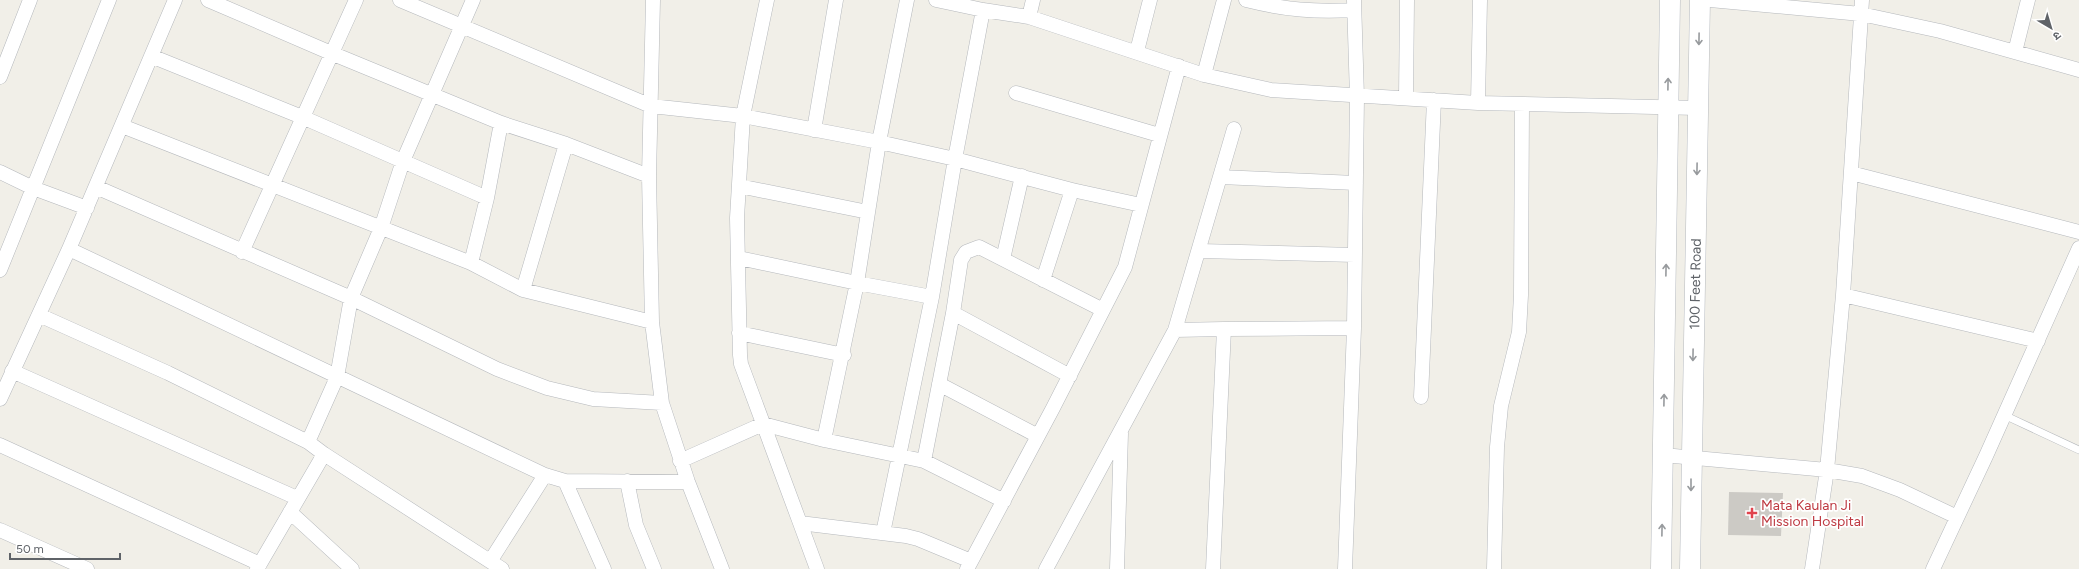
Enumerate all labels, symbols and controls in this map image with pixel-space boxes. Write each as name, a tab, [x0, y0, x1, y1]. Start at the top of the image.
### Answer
north arrow	[2031, 8, 2071, 48]
text: उ	[2050, 28, 2063, 43]
one-way arrow	[1695, 32, 1703, 45]
one-way arrow	[1665, 78, 1672, 91]
one-way arrow	[1693, 162, 1700, 175]
street label: 100 Feet Road	[1686, 238, 1704, 330]
one-way arrow	[1662, 264, 1670, 277]
one-way arrow	[1689, 348, 1697, 361]
one-way arrow	[1660, 394, 1668, 407]
one-way arrow	[1687, 478, 1695, 491]
place label: Mata Kaulan Ji Mission Hospital	[1761, 497, 1864, 530]
marker: Mata Kaulan Ji Mission Hospital	[1746, 507, 1758, 519]
one-way arrow	[1658, 524, 1666, 537]
scale bar	[10, 535, 120, 561]
text: 50 m	[16, 542, 44, 556]

